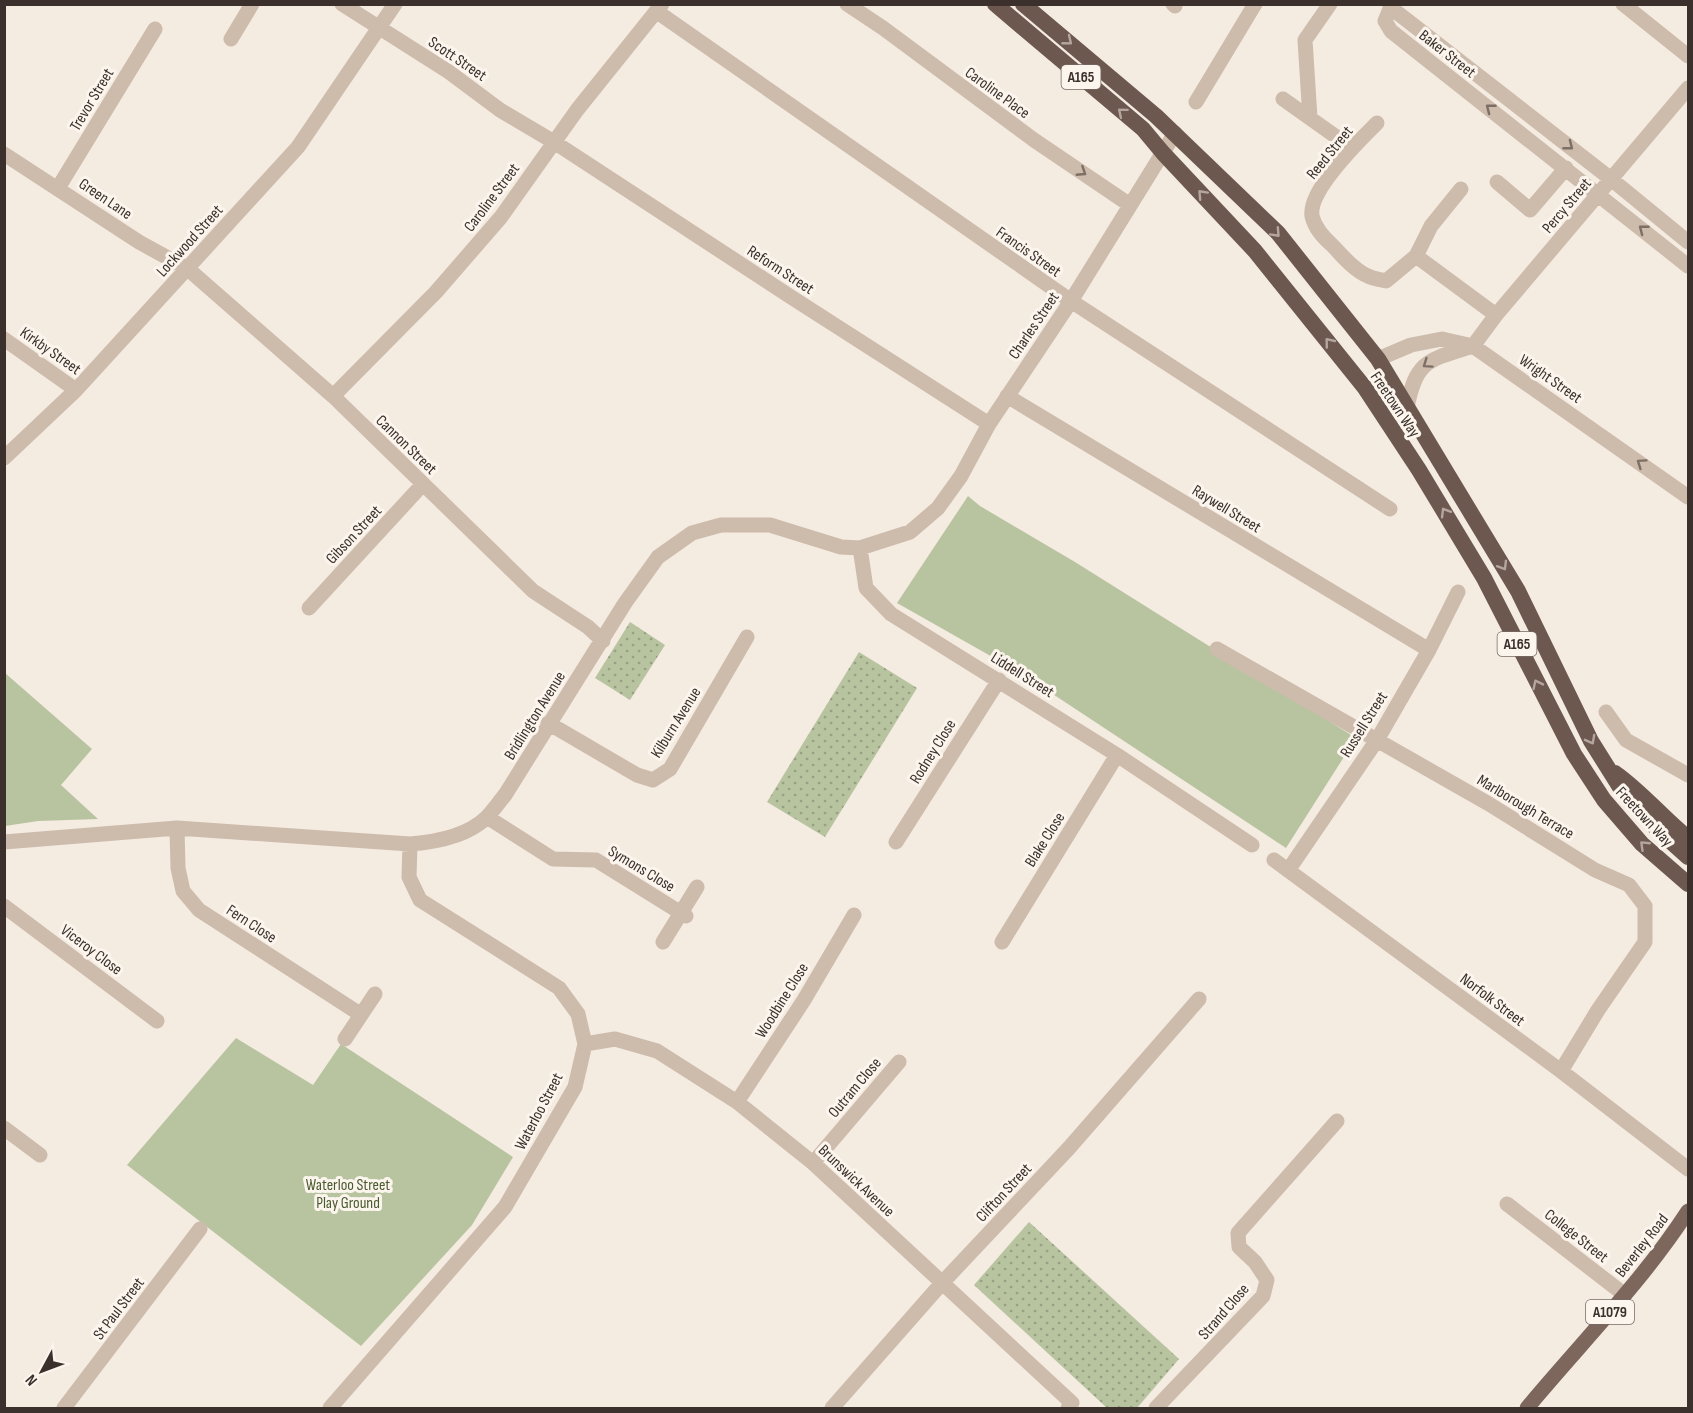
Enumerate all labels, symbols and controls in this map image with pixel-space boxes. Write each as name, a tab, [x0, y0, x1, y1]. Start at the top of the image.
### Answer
street label: Baker Street	[1415, 26, 1479, 82]
street label: Scott Street	[425, 33, 490, 86]
one-way arrow	[1061, 34, 1072, 45]
street label: Caroline Place	[961, 63, 1033, 123]
street label: Trevor Street	[66, 65, 118, 134]
road number: A165	[1062, 65, 1100, 89]
one-way arrow	[1486, 105, 1497, 116]
one-way arrow	[1118, 108, 1129, 119]
street label: Reed Street	[1303, 122, 1357, 183]
one-way arrow	[1562, 139, 1573, 150]
street label: Caroline Street	[460, 160, 524, 236]
one-way arrow	[1076, 165, 1087, 176]
street label: Percy Street	[1539, 174, 1596, 237]
street label: Green Lane	[75, 175, 135, 224]
one-way arrow	[1198, 191, 1209, 202]
street label: Lockwood Street	[153, 201, 227, 281]
street label: Francis Street	[992, 223, 1064, 282]
one-way arrow	[1269, 226, 1280, 237]
one-way arrow	[1638, 226, 1649, 237]
street label: Reform Street	[743, 242, 817, 299]
street label: Charles Street	[1005, 289, 1064, 363]
street label: Kirkby Street	[16, 323, 84, 379]
one-way arrow	[1325, 338, 1336, 349]
street label: Wright Street	[1515, 351, 1585, 408]
one-way arrow	[1423, 357, 1434, 368]
street label: Freetown Way	[1366, 368, 1424, 441]
street label: Cannon Street	[372, 411, 440, 479]
one-way arrow	[1636, 459, 1647, 470]
street label: Raywell Street	[1188, 481, 1264, 537]
street label: Gibson Street	[322, 502, 386, 568]
one-way arrow	[1440, 508, 1452, 518]
one-way arrow	[1495, 560, 1507, 570]
road number: A165	[1498, 632, 1537, 656]
street label: Liddell Street	[987, 648, 1057, 702]
street label: Bridlington Avenue	[501, 668, 570, 764]
one-way arrow	[1533, 679, 1545, 690]
street label: Kilburn Avenue	[647, 684, 705, 762]
street label: Russell Street	[1337, 688, 1392, 761]
street label: Rodney Close	[906, 716, 960, 787]
one-way arrow	[1584, 734, 1595, 744]
street label: Marlborough Terrace	[1473, 771, 1577, 844]
street label: Freetown Way	[1611, 783, 1676, 851]
street label: Blake Close	[1021, 809, 1069, 871]
street label: Symons Close	[604, 842, 678, 897]
one-way arrow	[1641, 842, 1652, 853]
street label: Fern Close	[223, 901, 280, 947]
street label: Viceroy Close	[57, 921, 126, 979]
street label: Woodbine Close	[752, 960, 813, 1042]
street label: Norfolk Street	[1456, 970, 1528, 1031]
street label: Outram Close	[825, 1054, 886, 1122]
street label: Waterloo Street	[511, 1070, 568, 1153]
street label: Brunswick Avenue	[814, 1141, 898, 1221]
street label: Clifton Street	[972, 1160, 1036, 1226]
park label: Waterloo Street Play Ground	[306, 1176, 390, 1213]
street label: College Street	[1540, 1205, 1612, 1267]
street label: Beverley Road	[1612, 1210, 1673, 1281]
street label: St Paul Street	[90, 1274, 149, 1344]
street label: Strand Close	[1195, 1280, 1254, 1344]
road number: A1079	[1586, 1300, 1634, 1324]
north arrow	[12, 1341, 72, 1401]
text: N	[22, 1370, 42, 1389]

